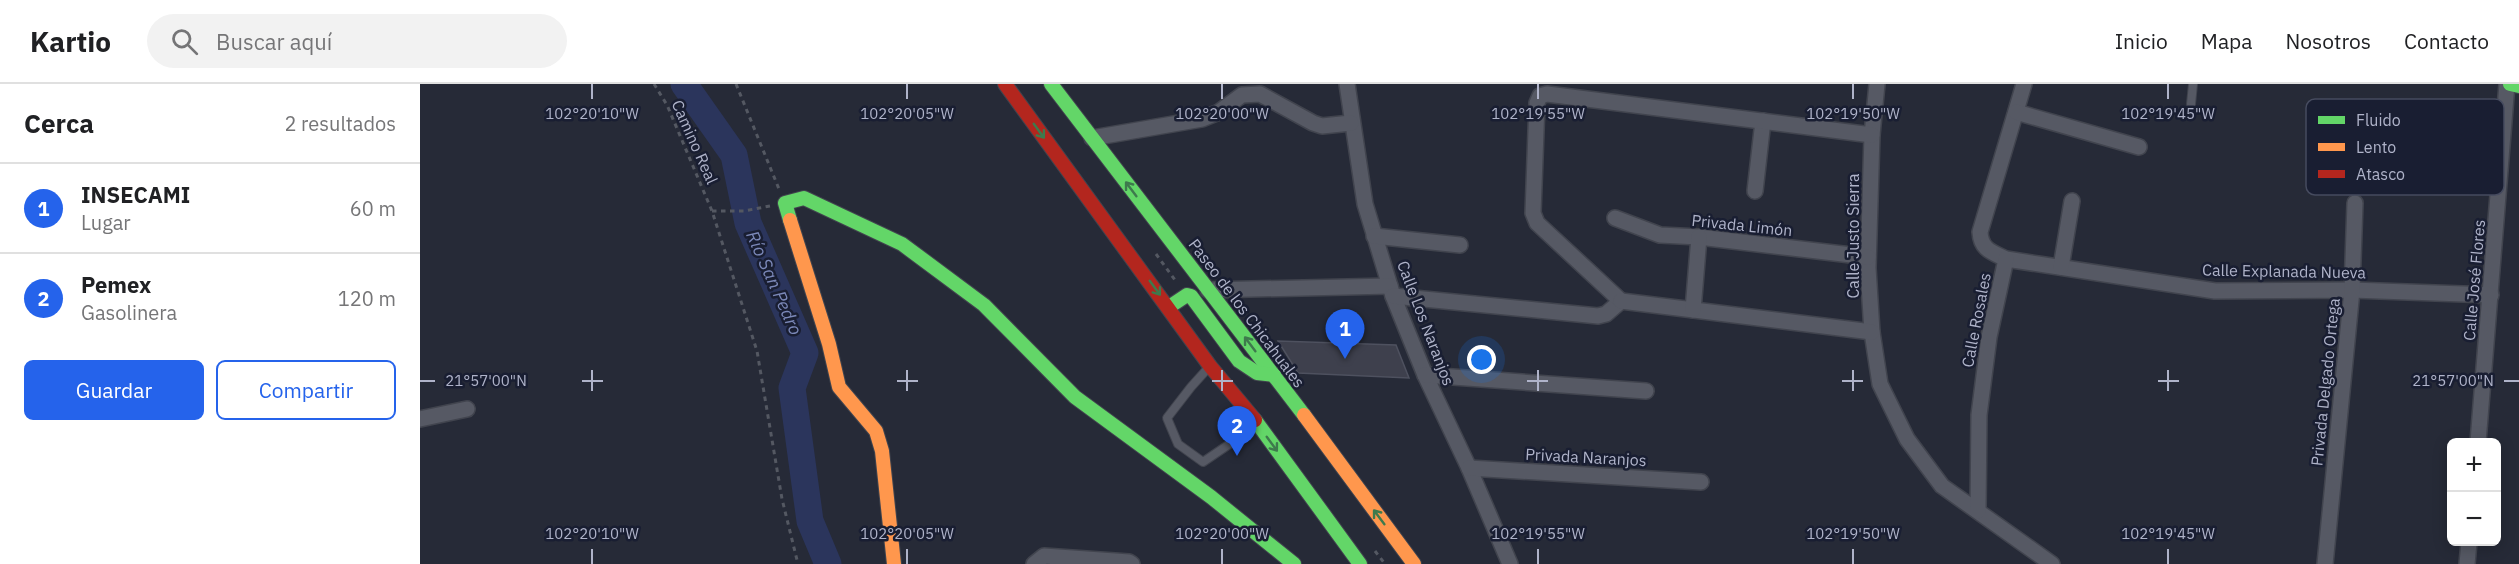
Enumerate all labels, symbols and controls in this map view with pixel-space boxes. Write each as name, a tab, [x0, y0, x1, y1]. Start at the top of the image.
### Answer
search box	[147, 14, 567, 68]
text: Kartio	[30, 23, 111, 60]
icon: search	[168, 25, 201, 58]
text: Buscar aquí	[216, 27, 332, 56]
text: Inicio	[2115, 27, 2168, 55]
text: Mapa	[2201, 27, 2253, 55]
text: Nosotros	[2286, 27, 2371, 55]
text: Contacto	[2404, 27, 2489, 55]
street label: Camino Real	[668, 97, 722, 187]
legend	[2306, 99, 2504, 195]
text: 102°20'10"W	[545, 104, 639, 123]
text: 102°20'05"W	[860, 104, 954, 123]
text: 102°20'00"W	[1175, 104, 1269, 123]
text: 102°19'55"W	[1491, 104, 1585, 123]
text: 102°19'50"W	[1806, 104, 1900, 123]
text: 102°19'45"W	[2121, 104, 2215, 123]
text: Cerca	[24, 106, 94, 140]
text: 2 resultados	[284, 110, 396, 137]
text: Fluido	[2356, 110, 2401, 130]
one-way arrow	[1033, 123, 1046, 139]
text: Lento	[2356, 137, 2396, 157]
text: Atasco	[2356, 164, 2405, 184]
street label: Calle Justo Sierra	[1843, 173, 1863, 299]
text: INSECAMI	[81, 180, 190, 209]
one-way arrow	[1125, 182, 1138, 198]
text: 1	[38, 195, 50, 222]
text: 60 m	[350, 195, 396, 222]
text: Lugar	[81, 209, 131, 236]
street label: Privada Limón	[1691, 210, 1793, 240]
street label: Calle José Flores	[2459, 218, 2489, 342]
water label: Río San Pedro	[741, 227, 808, 339]
street label: Paseo de los Chicahuales	[1184, 235, 1310, 391]
street label: Calle Los Naranjos	[1393, 258, 1459, 388]
street label: Calle Explanada Nueva	[2202, 260, 2367, 282]
text: Pemex	[81, 270, 151, 299]
street label: Calle Rosales	[1957, 271, 1995, 369]
one-way arrow	[1149, 280, 1161, 296]
text: 2	[38, 285, 50, 312]
text: 120 m	[338, 285, 396, 312]
street label: Privada Delgado Ortega	[2306, 297, 2344, 467]
text: Gasolinera	[81, 299, 177, 326]
pin: 1	[1326, 310, 1364, 359]
one-way arrow	[1243, 336, 1256, 352]
your location	[1467, 345, 1496, 374]
button: Guardar	[24, 360, 204, 420]
button: Compartir	[216, 360, 396, 420]
text: 21°57'00"N	[445, 371, 527, 390]
text: 21°57'00"N	[2412, 371, 2494, 390]
pin: 2	[1218, 406, 1256, 456]
one-way arrow	[1266, 435, 1278, 451]
map controls	[2447, 438, 2501, 546]
button: +	[2447, 438, 2501, 492]
street label: Privada Naranjos	[1525, 444, 1647, 470]
button: −	[2447, 492, 2501, 546]
one-way arrow	[1373, 509, 1386, 525]
text: 102°20'10"W	[545, 524, 639, 543]
text: 102°20'05"W	[860, 524, 954, 543]
text: 102°20'00"W	[1175, 524, 1269, 543]
text: 102°19'55"W	[1491, 524, 1585, 543]
text: 102°19'50"W	[1806, 524, 1900, 543]
text: 102°19'45"W	[2121, 524, 2215, 543]

